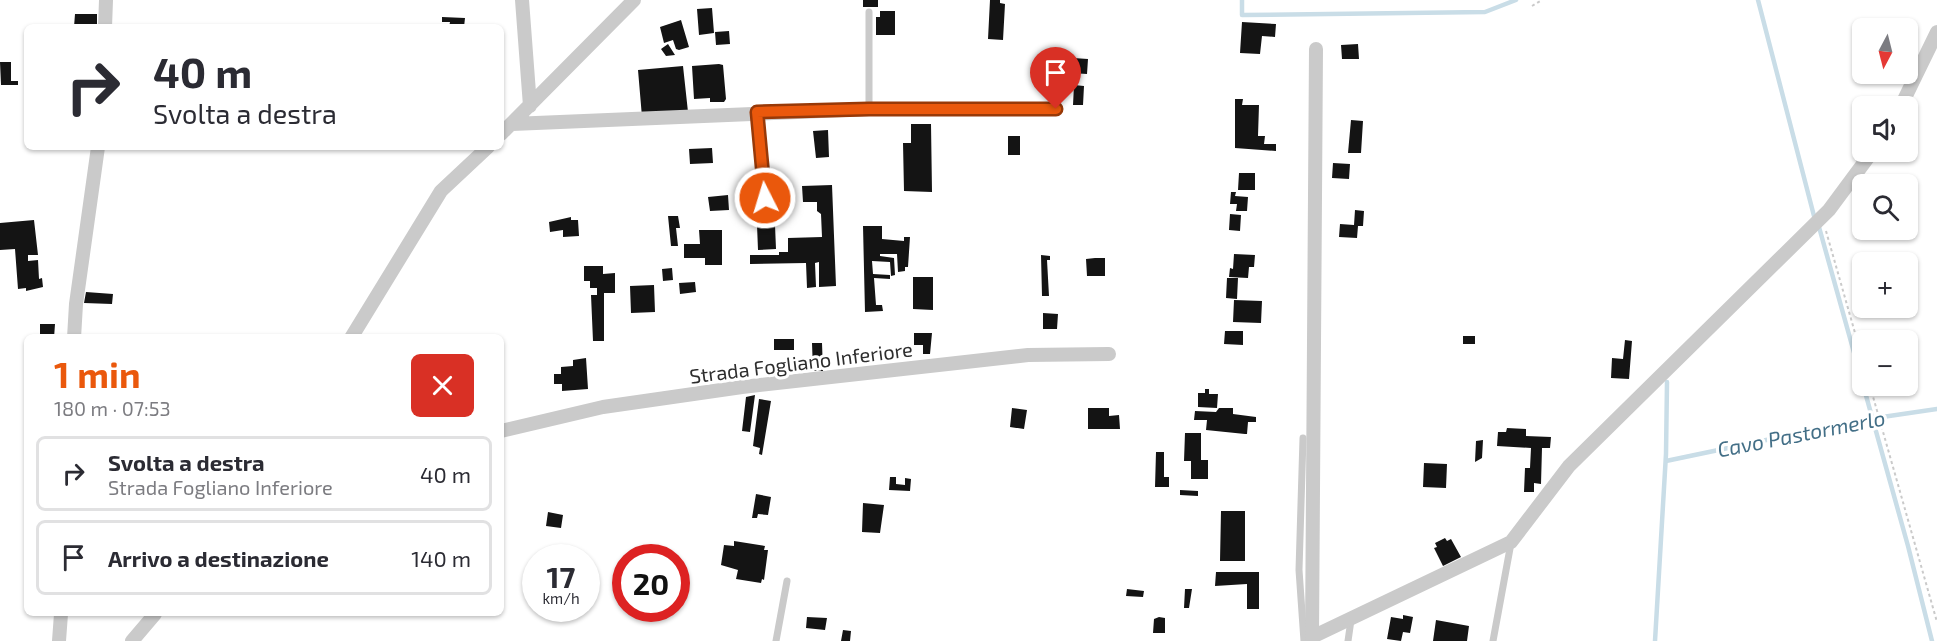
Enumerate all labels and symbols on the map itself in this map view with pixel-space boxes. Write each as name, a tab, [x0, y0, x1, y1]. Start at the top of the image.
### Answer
north arrow	[1852, 18, 1918, 84]
pin	[1030, 47, 1081, 109]
position arrow	[733, 166, 797, 230]
street label: Strada Fogliano Inferiore	[688, 336, 914, 388]
water label: Cavo Pastormerlo	[1715, 404, 1887, 462]
speed limit sign: 20	[612, 544, 690, 622]

